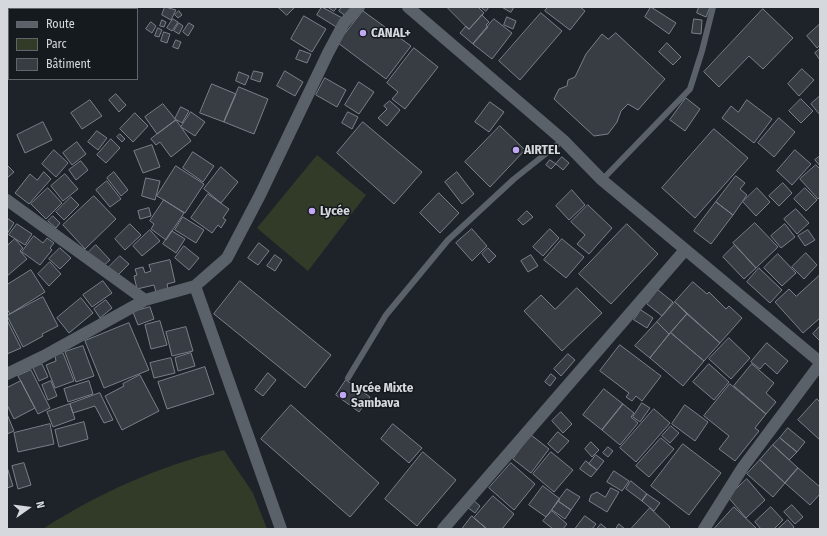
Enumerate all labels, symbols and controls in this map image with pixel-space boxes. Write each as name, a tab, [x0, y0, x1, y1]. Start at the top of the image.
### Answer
legend	[8, 8, 138, 80]
text: Route	[46, 17, 75, 31]
place label: CANAL+	[371, 25, 411, 41]
marker: CANAL+	[358, 28, 368, 38]
text: Parc	[46, 37, 67, 51]
text: Bâtiment	[46, 57, 91, 71]
place label: AIRTEL	[524, 142, 560, 158]
marker: AIRTEL	[511, 145, 521, 155]
place label: Lycée	[320, 203, 350, 219]
marker: Lycée	[307, 206, 317, 216]
place label: Lycée Mixte Sambava	[351, 380, 413, 411]
marker: Lycée Mixte Sambava	[338, 390, 348, 400]
north arrow	[8, 488, 48, 528]
text: N	[33, 500, 47, 510]

